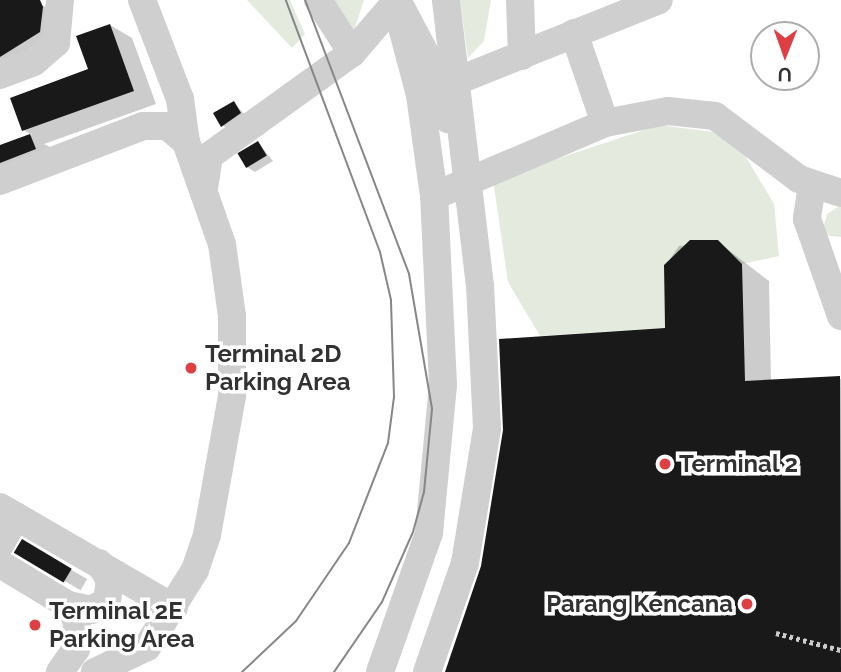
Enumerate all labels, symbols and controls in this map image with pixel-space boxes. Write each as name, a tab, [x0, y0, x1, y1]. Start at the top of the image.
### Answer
north arrow	[750, 21, 820, 91]
text: U	[777, 64, 792, 86]
place label: Terminal 2D Parking Area	[205, 340, 351, 396]
marker: Terminal 2D Parking Area	[183, 360, 199, 376]
place label: Terminal 2	[679, 450, 799, 478]
marker: Terminal 2	[657, 456, 673, 472]
place label: Parang Kencana	[546, 590, 733, 618]
marker: Parang Kencana	[739, 596, 755, 612]
place label: Terminal 2E Parking Area	[49, 597, 195, 653]
marker: Terminal 2E Parking Area	[27, 617, 43, 633]

